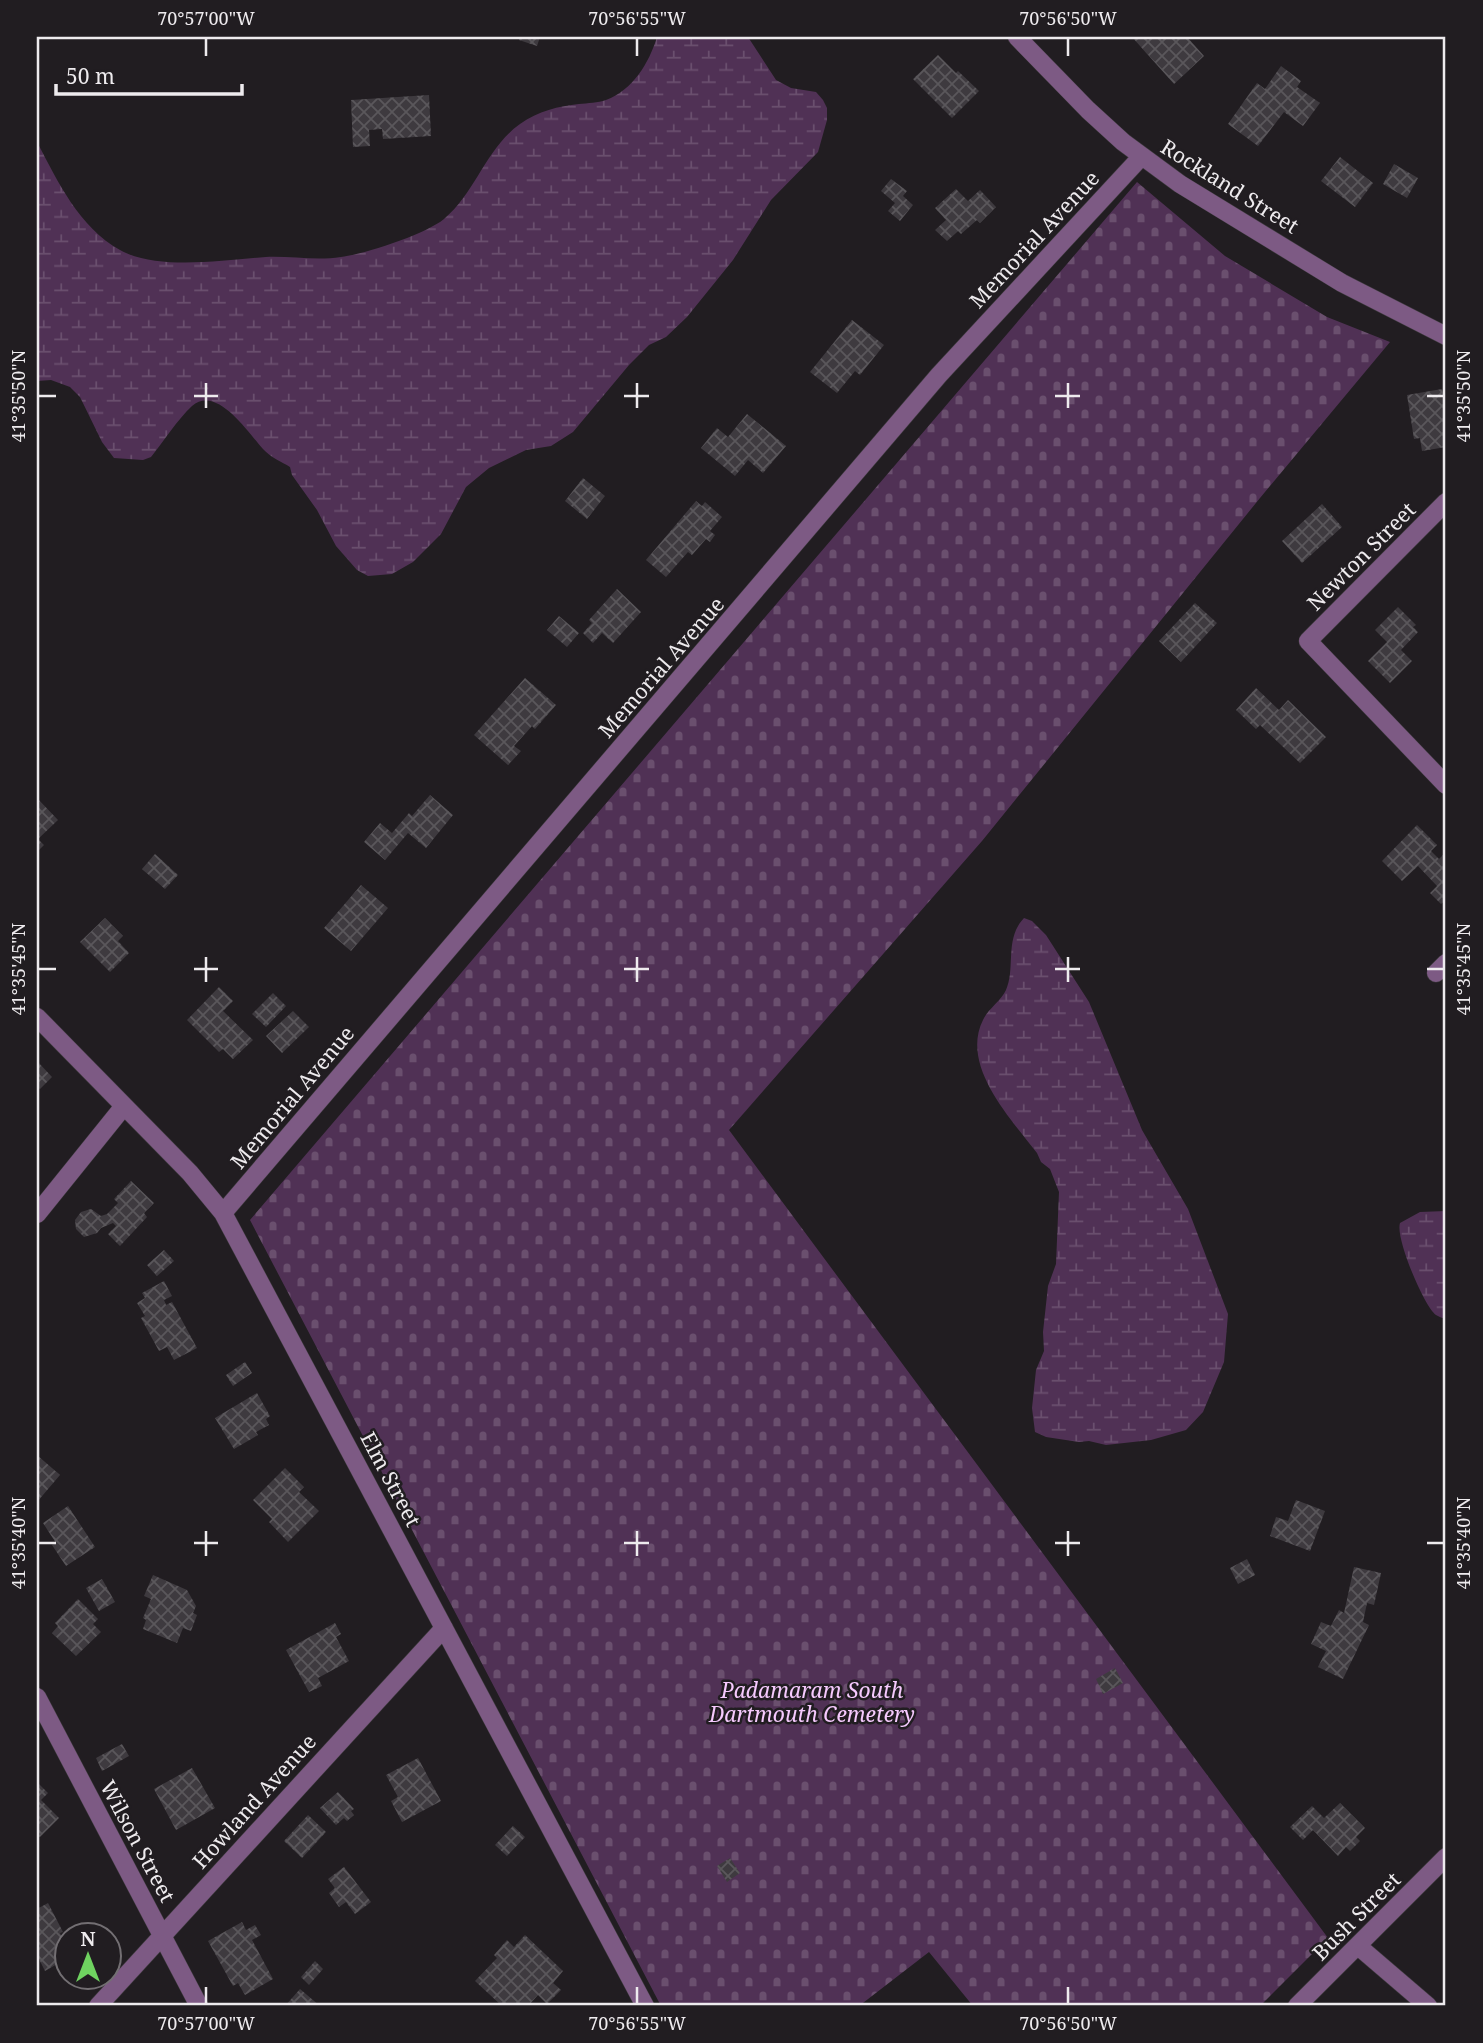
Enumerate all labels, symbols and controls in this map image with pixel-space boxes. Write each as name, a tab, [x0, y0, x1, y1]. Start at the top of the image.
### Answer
text: 70°57'00"W	[157, 6, 255, 30]
text: 70°56'55"W	[588, 6, 686, 30]
text: 70°56'50"W	[1019, 6, 1117, 30]
scale bar	[56, 52, 242, 96]
text: 50 m	[66, 62, 115, 90]
street label: Rockland Street	[1156, 132, 1304, 240]
street label: Memorial Avenue	[963, 164, 1105, 314]
text: 41°35'50"N	[6, 349, 30, 442]
text: 41°35'50"N	[1451, 349, 1475, 442]
street label: Newton Street	[1301, 496, 1421, 616]
street label: Memorial Avenue	[592, 591, 730, 743]
text: 41°35'45"N	[6, 922, 30, 1015]
text: 41°35'45"N	[1451, 922, 1475, 1015]
street label: Memorial Avenue	[224, 1020, 360, 1174]
street label: Elm Street	[354, 1427, 428, 1531]
text: 41°35'40"N	[6, 1496, 30, 1589]
text: 41°35'40"N	[1451, 1496, 1475, 1589]
park label: Padamaram South Dartmouth Cemetery	[708, 1676, 915, 1728]
street label: Howland Avenue	[186, 1728, 322, 1874]
street label: Wilson Street	[94, 1775, 182, 1907]
street label: Bush Street	[1306, 1866, 1406, 1966]
north arrow	[52, 1920, 122, 1990]
text: N	[81, 1926, 96, 1952]
text: 70°57'00"W	[157, 2011, 255, 2035]
text: 70°56'55"W	[588, 2011, 686, 2035]
text: 70°56'50"W	[1019, 2011, 1117, 2035]

